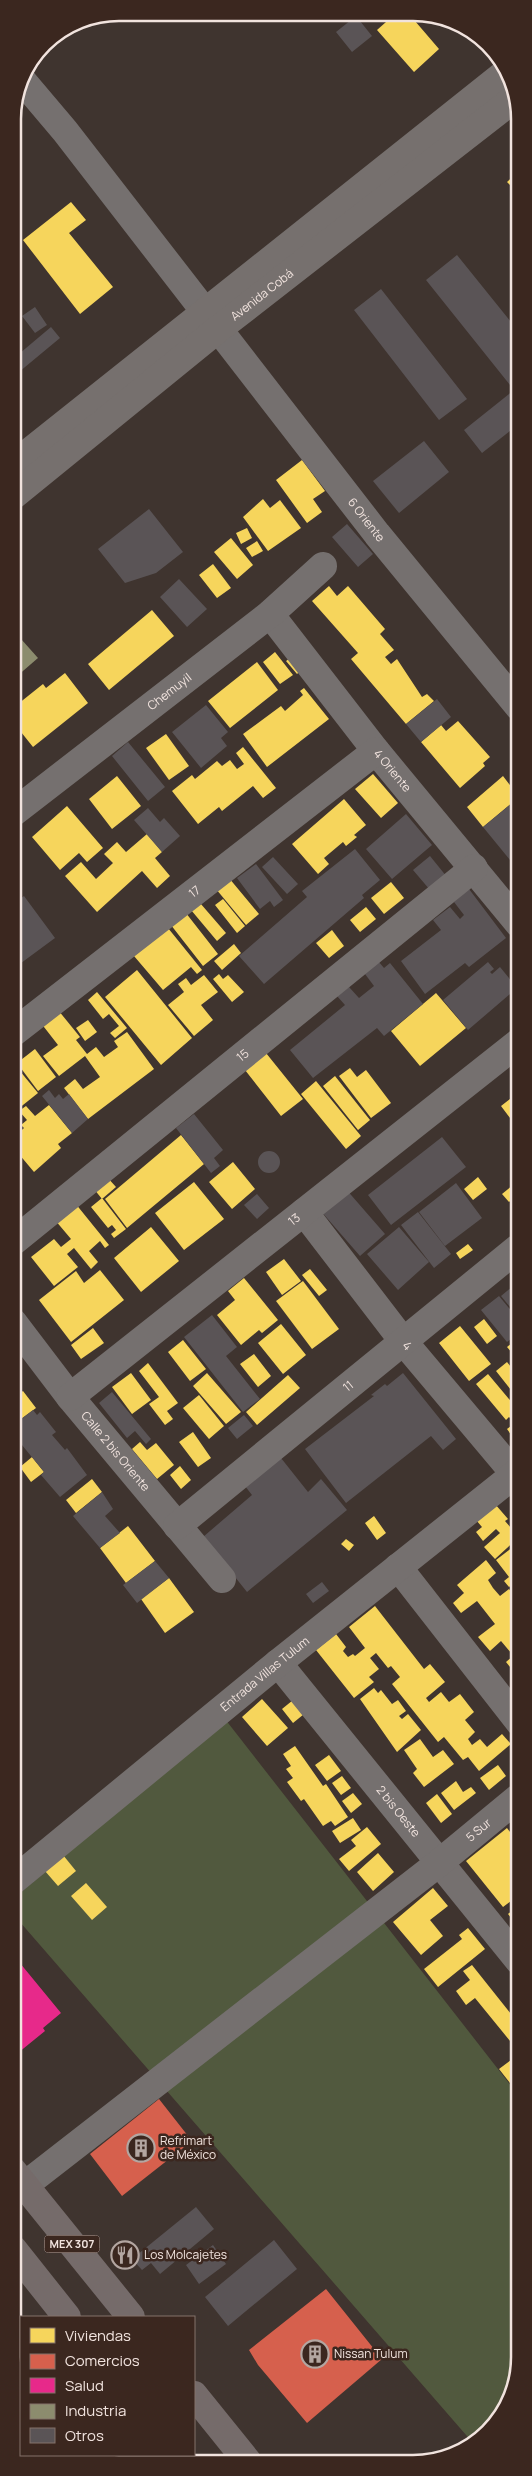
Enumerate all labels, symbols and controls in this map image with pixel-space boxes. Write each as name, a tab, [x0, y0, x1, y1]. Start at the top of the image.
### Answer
street label: Avenida Cobá	[227, 265, 297, 324]
street label: 6 Oriente	[344, 494, 389, 545]
street label: Chemuyil	[144, 669, 195, 714]
street label: 4 Oriente	[370, 746, 416, 796]
street label: 17	[185, 882, 204, 902]
street label: 15	[233, 1045, 252, 1065]
street label: 13	[284, 1209, 304, 1229]
street label: 4	[399, 1337, 416, 1354]
street label: 11	[339, 1376, 357, 1395]
street label: Calle 2 bis Oriente	[77, 1407, 154, 1495]
street label: Entrada Villas Tulum	[216, 1632, 313, 1715]
street label: 2 bis Oeste	[373, 1782, 424, 1840]
street label: 5 Sur	[462, 1814, 495, 1845]
place label: Refrimart de México	[160, 2132, 216, 2163]
building icon: Refrimart de México	[126, 2133, 156, 2163]
road number: MEX 307	[44, 2236, 100, 2252]
restaurant icon: Los Molcajetes	[110, 2240, 140, 2270]
place label: Los Molcajetes	[144, 2246, 227, 2263]
legend	[20, 2316, 195, 2456]
text: Viviendas	[65, 2325, 131, 2346]
building icon: Nissan Tulum	[300, 2339, 330, 2369]
place label: Nissan Tulum	[334, 2345, 408, 2362]
text: Comercios	[65, 2350, 140, 2371]
text: Salud	[65, 2375, 104, 2396]
text: Industria	[65, 2400, 126, 2421]
text: Otros	[65, 2425, 104, 2446]

